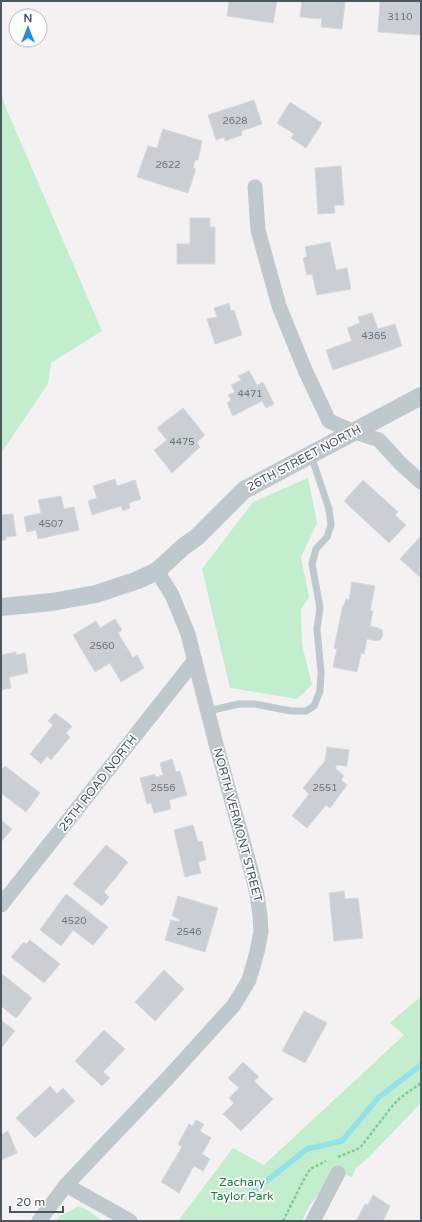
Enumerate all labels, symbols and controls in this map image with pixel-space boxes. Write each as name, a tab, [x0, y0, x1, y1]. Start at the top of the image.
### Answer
north arrow	[8, 8, 48, 48]
house number: 3110	[387, 11, 413, 23]
text: N	[24, 12, 32, 25]
house number: 2628	[222, 115, 248, 127]
house number: 2622	[155, 159, 181, 171]
house number: 4365	[361, 330, 387, 342]
house number: 4471	[237, 388, 263, 400]
street label: 26TH STREET NORTH	[244, 422, 364, 494]
house number: 4475	[169, 436, 195, 448]
house number: 4507	[38, 518, 64, 530]
house number: 2560	[89, 640, 115, 652]
street label: 25TH ROAD NORTH	[56, 732, 140, 834]
street label: NORTH VERMONT STREET	[211, 747, 265, 904]
house number: 2556	[150, 782, 176, 794]
house number: 2551	[312, 782, 338, 794]
house number: 4520	[61, 915, 87, 927]
house number: 2546	[176, 926, 202, 938]
park label: Zachary Taylor Park	[210, 1175, 274, 1203]
scale bar	[10, 1188, 63, 1214]
text: 20 m	[16, 1195, 45, 1209]

